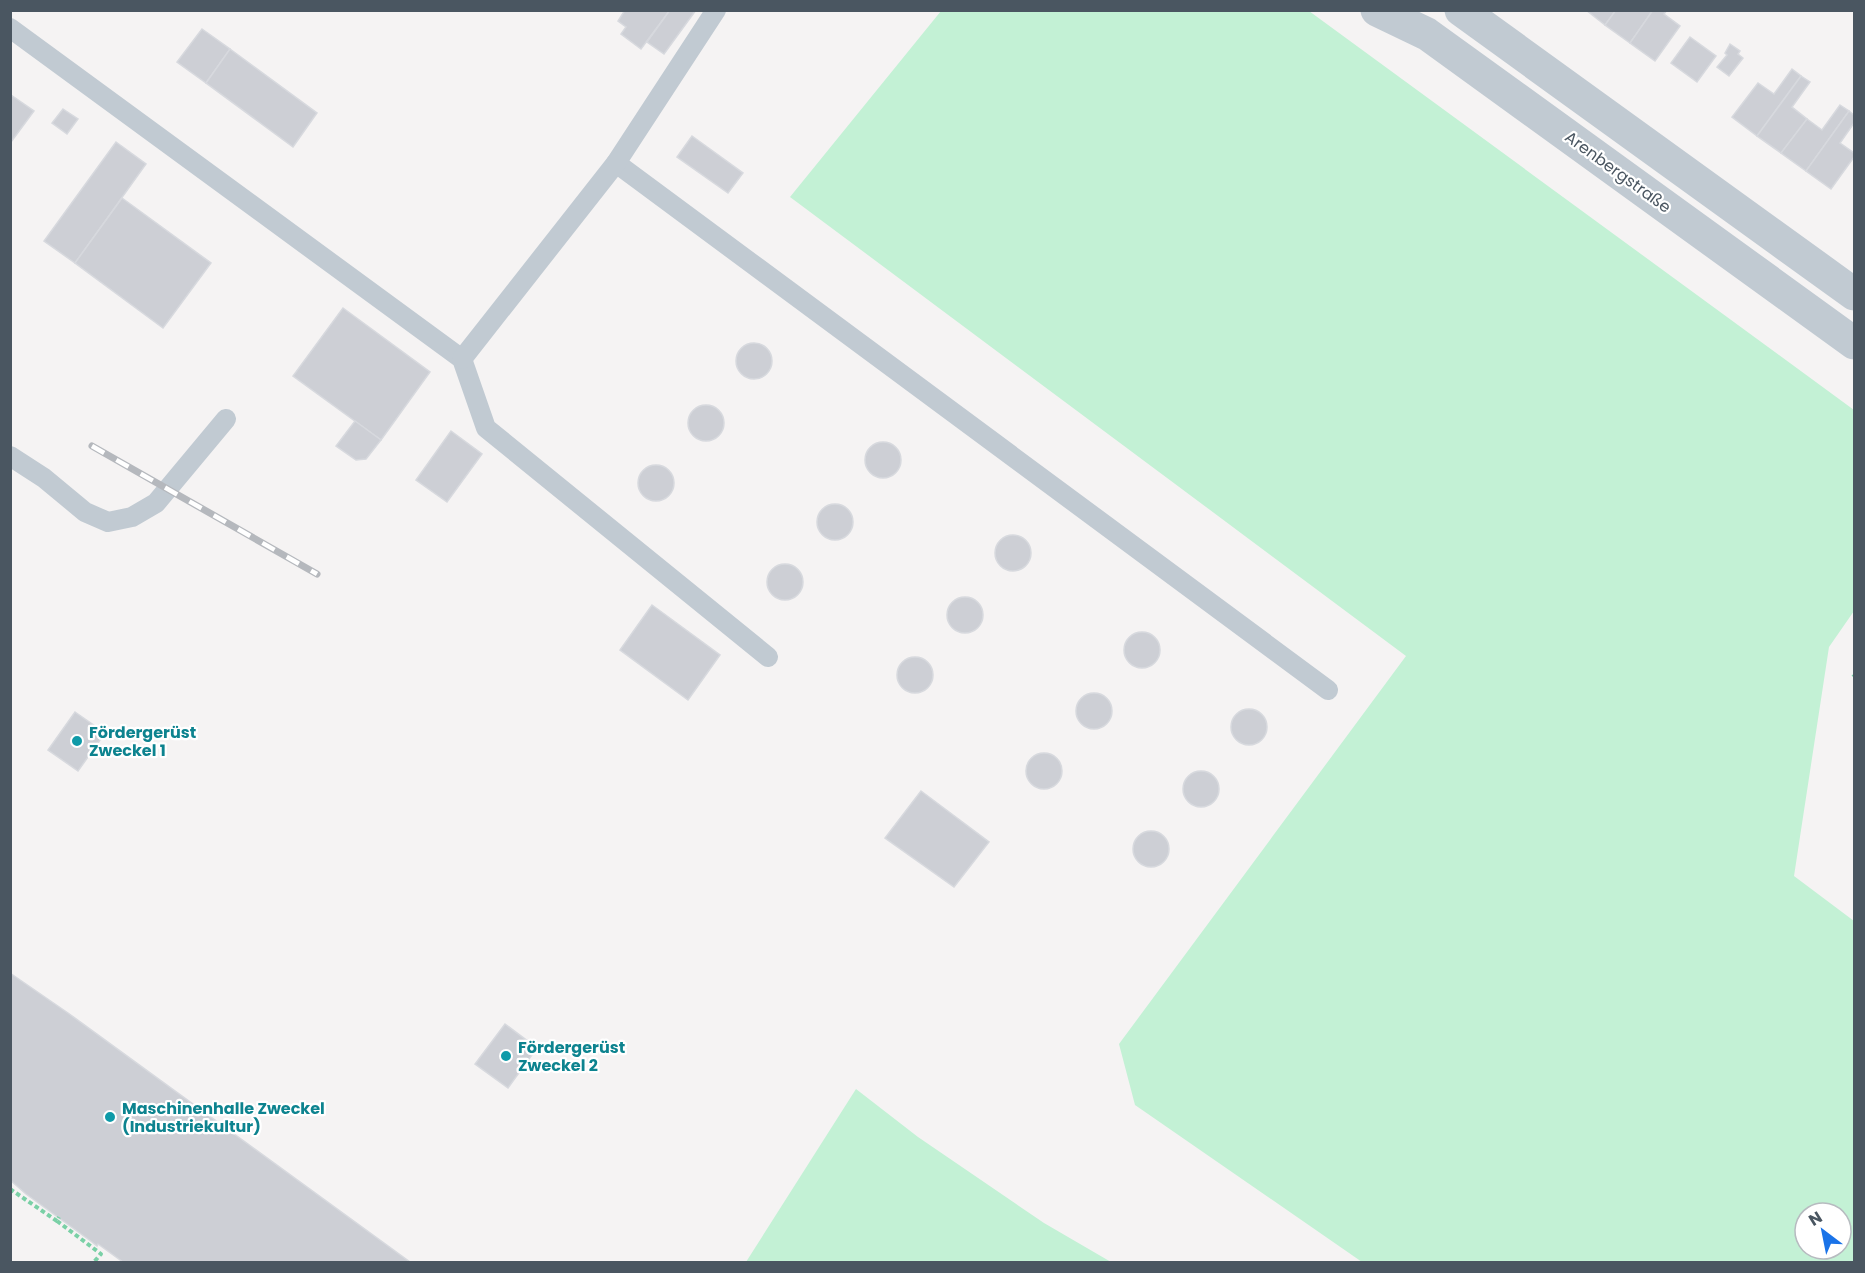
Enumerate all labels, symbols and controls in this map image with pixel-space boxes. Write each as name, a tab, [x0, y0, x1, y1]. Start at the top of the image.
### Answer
street label: Arenbergstraße	[1560, 126, 1676, 218]
place label: Fördergerüst Zweckel 1	[89, 721, 196, 762]
marker: Fördergerüst Zweckel 1	[70, 734, 84, 748]
place label: Fördergerüst Zweckel 2	[518, 1036, 625, 1077]
marker: Fördergerüst Zweckel 2	[499, 1049, 513, 1063]
place label: Maschinenhalle Zweckel (Industriekultur)	[122, 1097, 325, 1138]
marker: Maschinenhalle Zweckel (Industriekultur)	[103, 1110, 117, 1124]
north arrow	[1793, 1201, 1853, 1261]
text: N	[1804, 1206, 1827, 1232]

